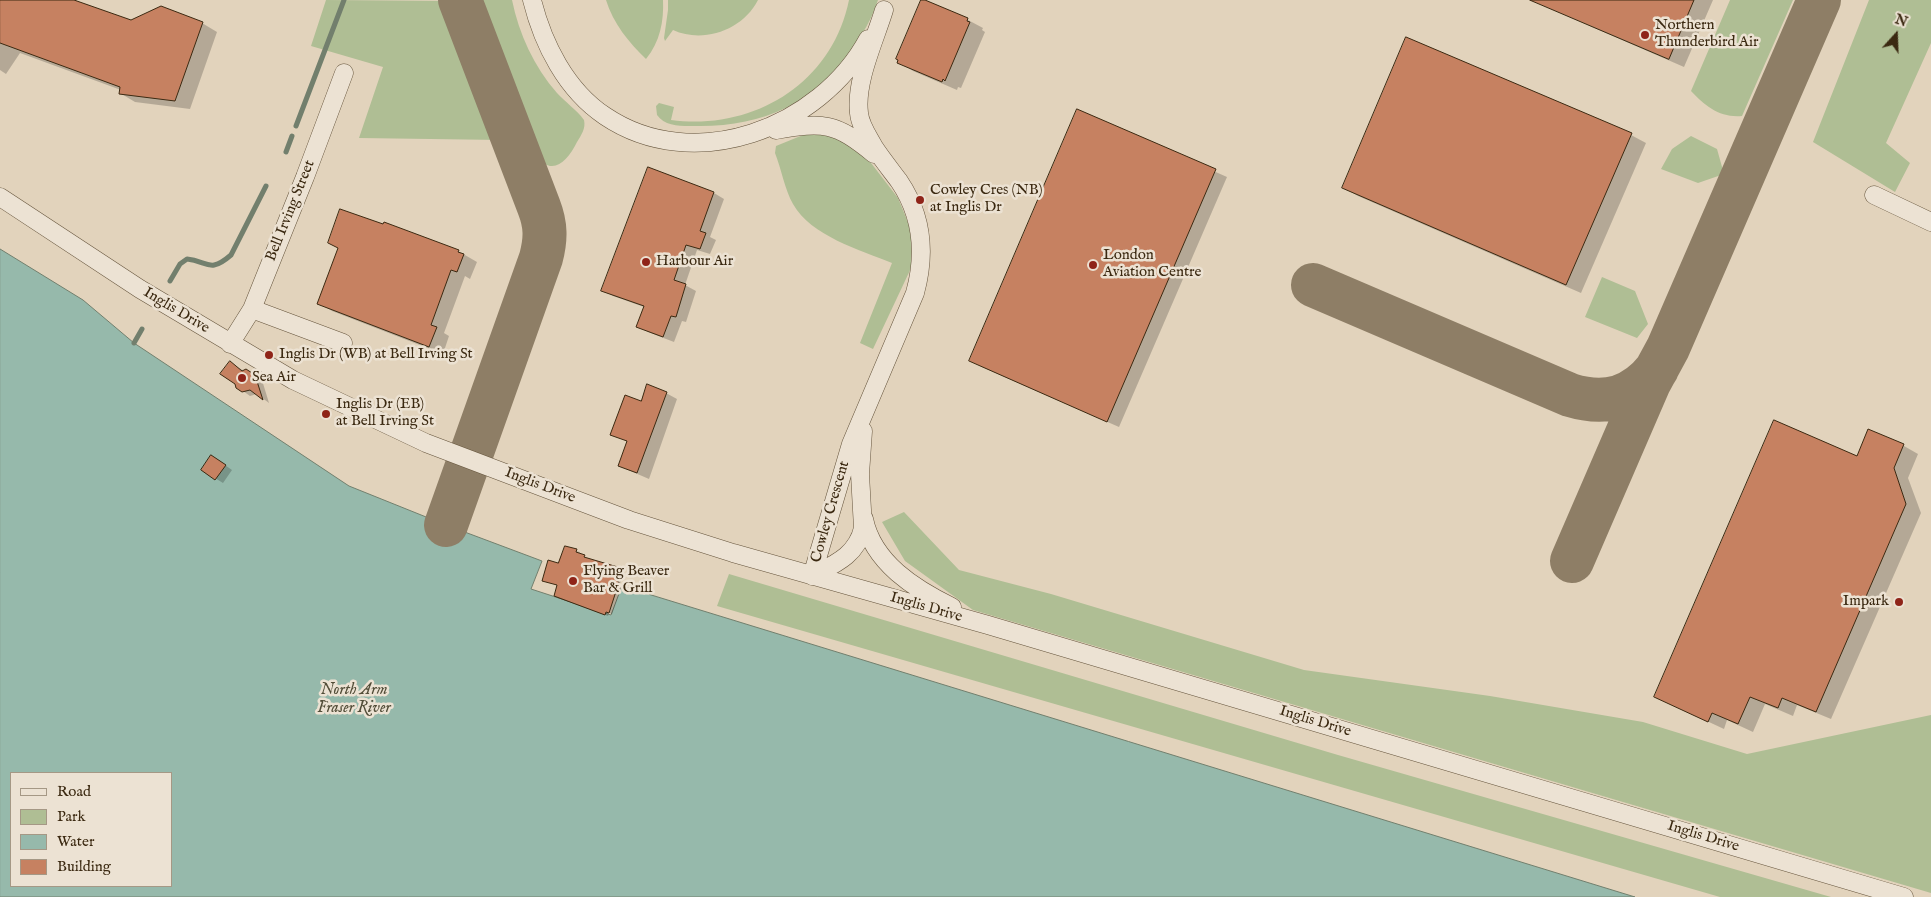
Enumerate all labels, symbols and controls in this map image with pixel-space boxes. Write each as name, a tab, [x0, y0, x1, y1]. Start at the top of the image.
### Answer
north arrow	[1871, 10, 1921, 60]
text: N	[1892, 10, 1910, 31]
place label: Northern Thunderbird Air	[1655, 17, 1758, 52]
marker: Northern Thunderbird Air	[1639, 29, 1651, 41]
street label: Bell Irving Street	[263, 158, 319, 264]
place label: Cowley Cres (NB) at Inglis Dr	[930, 182, 1043, 217]
marker: Cowley Cres (NB) at Inglis Dr	[914, 194, 926, 206]
place label: London Aviation Centre	[1103, 247, 1201, 282]
place label: Harbour Air	[656, 253, 733, 271]
marker: Harbour Air	[640, 256, 652, 268]
marker: London Aviation Centre	[1087, 259, 1099, 271]
street label: Inglis Drive	[140, 284, 212, 338]
place label: Inglis Dr (WB) at Bell Irving St	[279, 346, 473, 364]
marker: Inglis Dr (WB) at Bell Irving St	[263, 349, 275, 361]
place label: Sea Air	[252, 369, 296, 387]
marker: Sea Air	[236, 372, 248, 384]
place label: Inglis Dr (EB) at Bell Irving St	[336, 396, 434, 431]
marker: Inglis Dr (EB) at Bell Irving St	[320, 408, 332, 420]
street label: Cowley Crescent	[808, 459, 854, 565]
street label: Inglis Drive	[502, 464, 578, 508]
place label: Flying Beaver Bar & Grill	[583, 563, 669, 598]
marker: Flying Beaver Bar & Grill	[567, 575, 579, 587]
street label: Inglis Drive	[888, 589, 964, 627]
place label: Impark	[1843, 593, 1889, 611]
marker: Impark	[1893, 596, 1905, 608]
water label: North Arm Fraser River	[317, 681, 391, 719]
street label: Inglis Drive	[1277, 703, 1353, 741]
legend	[10, 772, 172, 887]
text: Road	[57, 782, 91, 801]
text: Park	[57, 807, 86, 826]
street label: Inglis Drive	[1665, 818, 1741, 856]
text: Water	[57, 832, 94, 851]
text: Building	[57, 857, 111, 876]

